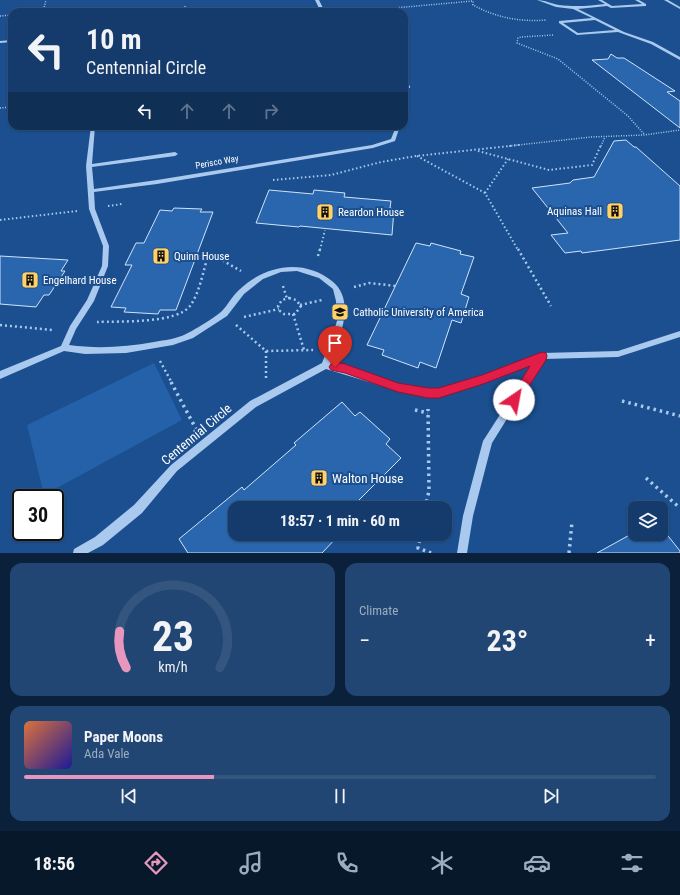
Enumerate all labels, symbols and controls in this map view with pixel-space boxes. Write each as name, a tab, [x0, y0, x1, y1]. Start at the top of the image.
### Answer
text: 10 m	[86, 23, 142, 56]
icon: left	[20, 24, 72, 76]
text: Centennial Circle	[86, 57, 206, 78]
icon: left	[134, 100, 156, 122]
icon: ahead	[176, 100, 198, 122]
icon: ahead	[218, 100, 240, 122]
icon: right	[260, 100, 282, 122]
street label: Perisco Way	[195, 153, 240, 171]
building icon: Aquinas Hall	[605, 201, 625, 221]
building icon: Reardon House	[315, 202, 335, 222]
place label: Aquinas Hall	[547, 205, 602, 218]
place label: Reardon House	[338, 206, 404, 219]
building icon: Quinn House	[151, 246, 171, 266]
place label: Quinn House	[174, 250, 229, 263]
building icon: Engelhard House	[20, 270, 40, 290]
place label: Engelhard House	[43, 274, 117, 287]
school or university icon: Catholic University of America	[330, 302, 350, 322]
place label: Catholic University of America	[353, 306, 484, 319]
pin	[318, 326, 352, 367]
icon: arrive	[324, 332, 346, 354]
position arrow	[493, 379, 535, 421]
street label: Centennial Circle	[158, 401, 234, 468]
building icon: Walton House	[309, 468, 329, 488]
place label: Walton House	[332, 471, 403, 486]
speed limit sign: 30	[12, 489, 64, 541]
map controls	[628, 501, 668, 541]
button: layers	[628, 501, 668, 541]
text: 18:57 · 1 min · 60 m	[280, 512, 400, 530]
text: Climate	[359, 603, 398, 618]
text: 23	[151, 611, 194, 660]
text: 23°	[487, 623, 529, 658]
text: −	[359, 628, 370, 653]
text: +	[645, 628, 656, 653]
text: km/h	[158, 658, 187, 674]
text: Paper Moons	[84, 728, 163, 746]
text: Ada Vale	[84, 746, 129, 761]
icon: previous	[118, 785, 140, 807]
icon: pause	[329, 785, 351, 807]
icon: next	[540, 785, 562, 807]
icon: directions	[142, 849, 170, 877]
icon: music	[237, 849, 265, 877]
icon: phone	[333, 849, 361, 877]
icon: climate	[428, 849, 456, 877]
icon: car	[523, 849, 551, 877]
icon: filters	[618, 849, 646, 877]
text: 18:56	[34, 853, 75, 874]

